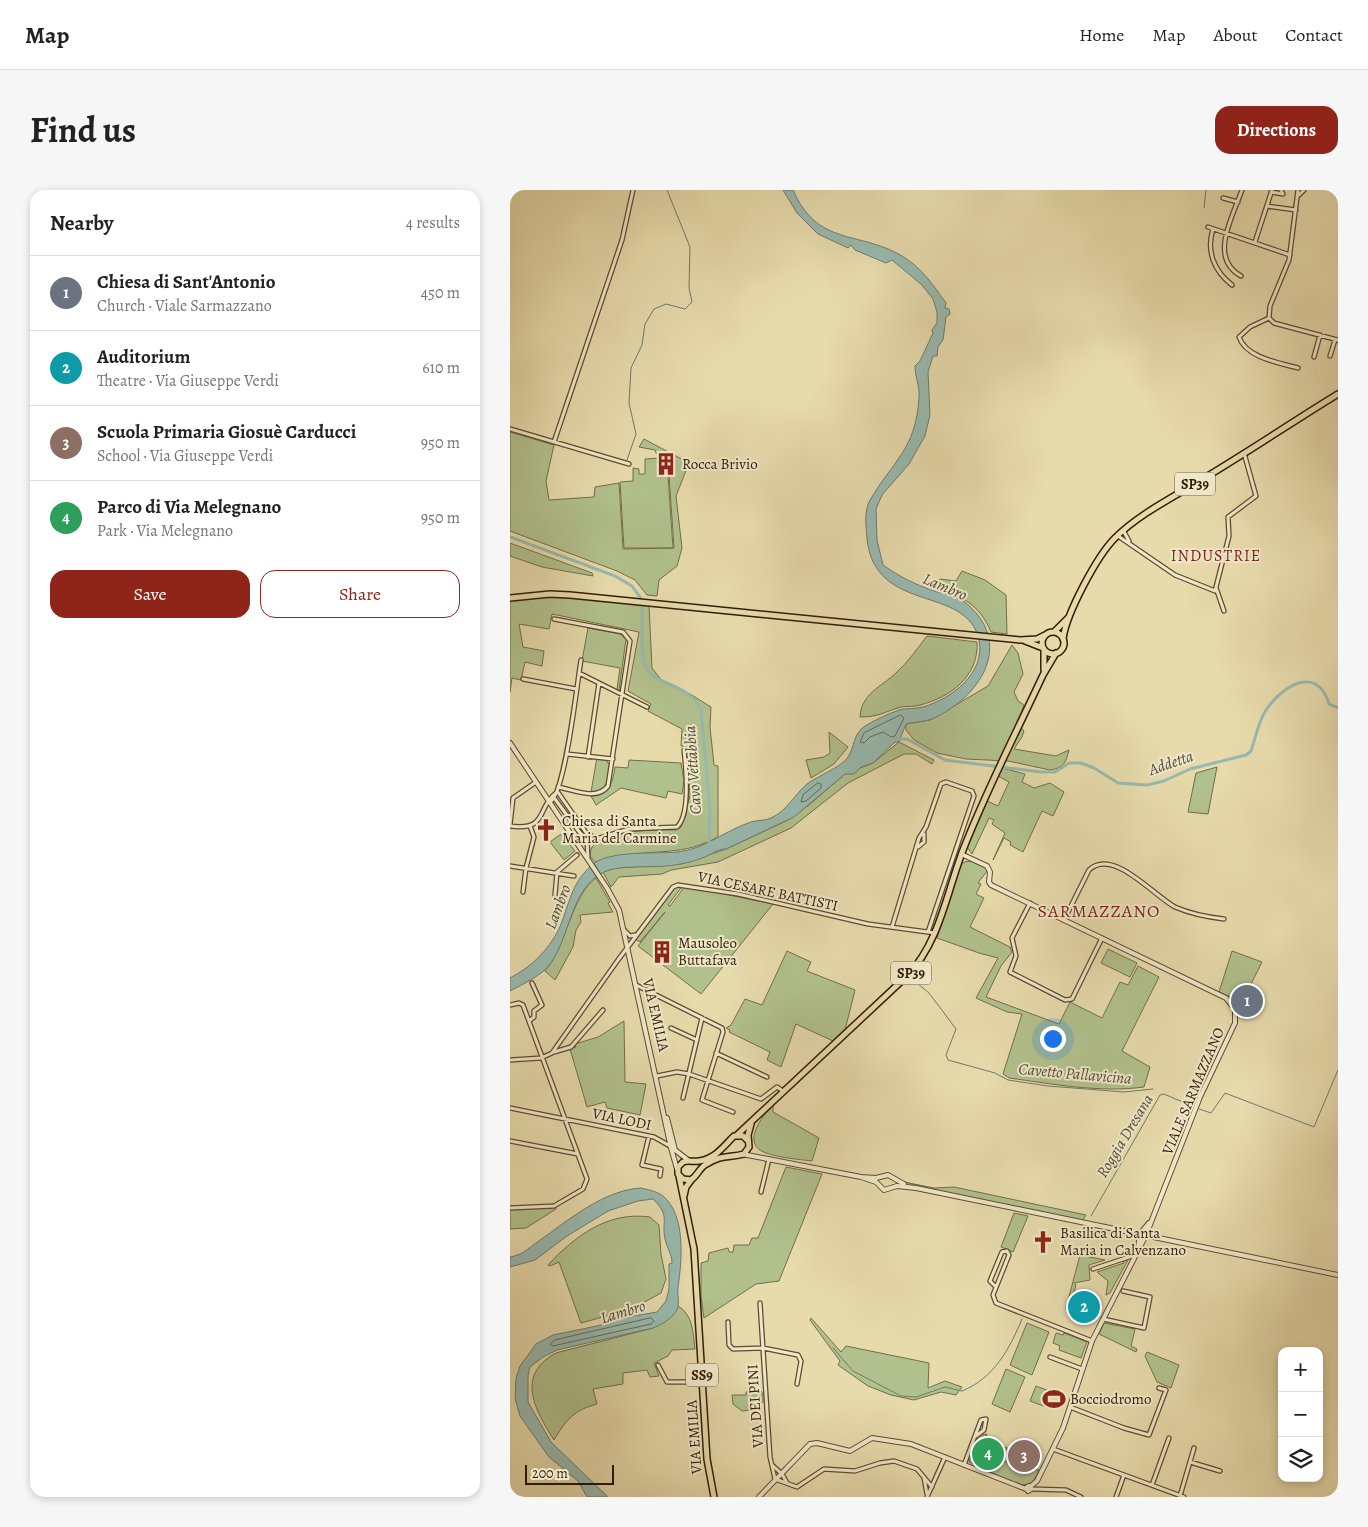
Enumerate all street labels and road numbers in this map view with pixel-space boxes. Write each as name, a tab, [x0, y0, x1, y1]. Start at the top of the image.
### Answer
road number: SP39	[1175, 472, 1215, 496]
street label: VIA CESARE BATTISTI	[695, 866, 840, 916]
road number: SP39	[891, 961, 931, 984]
street label: VIA EMILIA	[638, 975, 674, 1054]
street label: VIALE SARMAZZANO	[1157, 1024, 1229, 1159]
street label: VIA LODI	[590, 1103, 653, 1135]
street label: VIA DEI PINI	[742, 1363, 768, 1450]
road number: SS9	[686, 1364, 718, 1386]
street label: VIA EMILIA	[681, 1399, 707, 1476]

